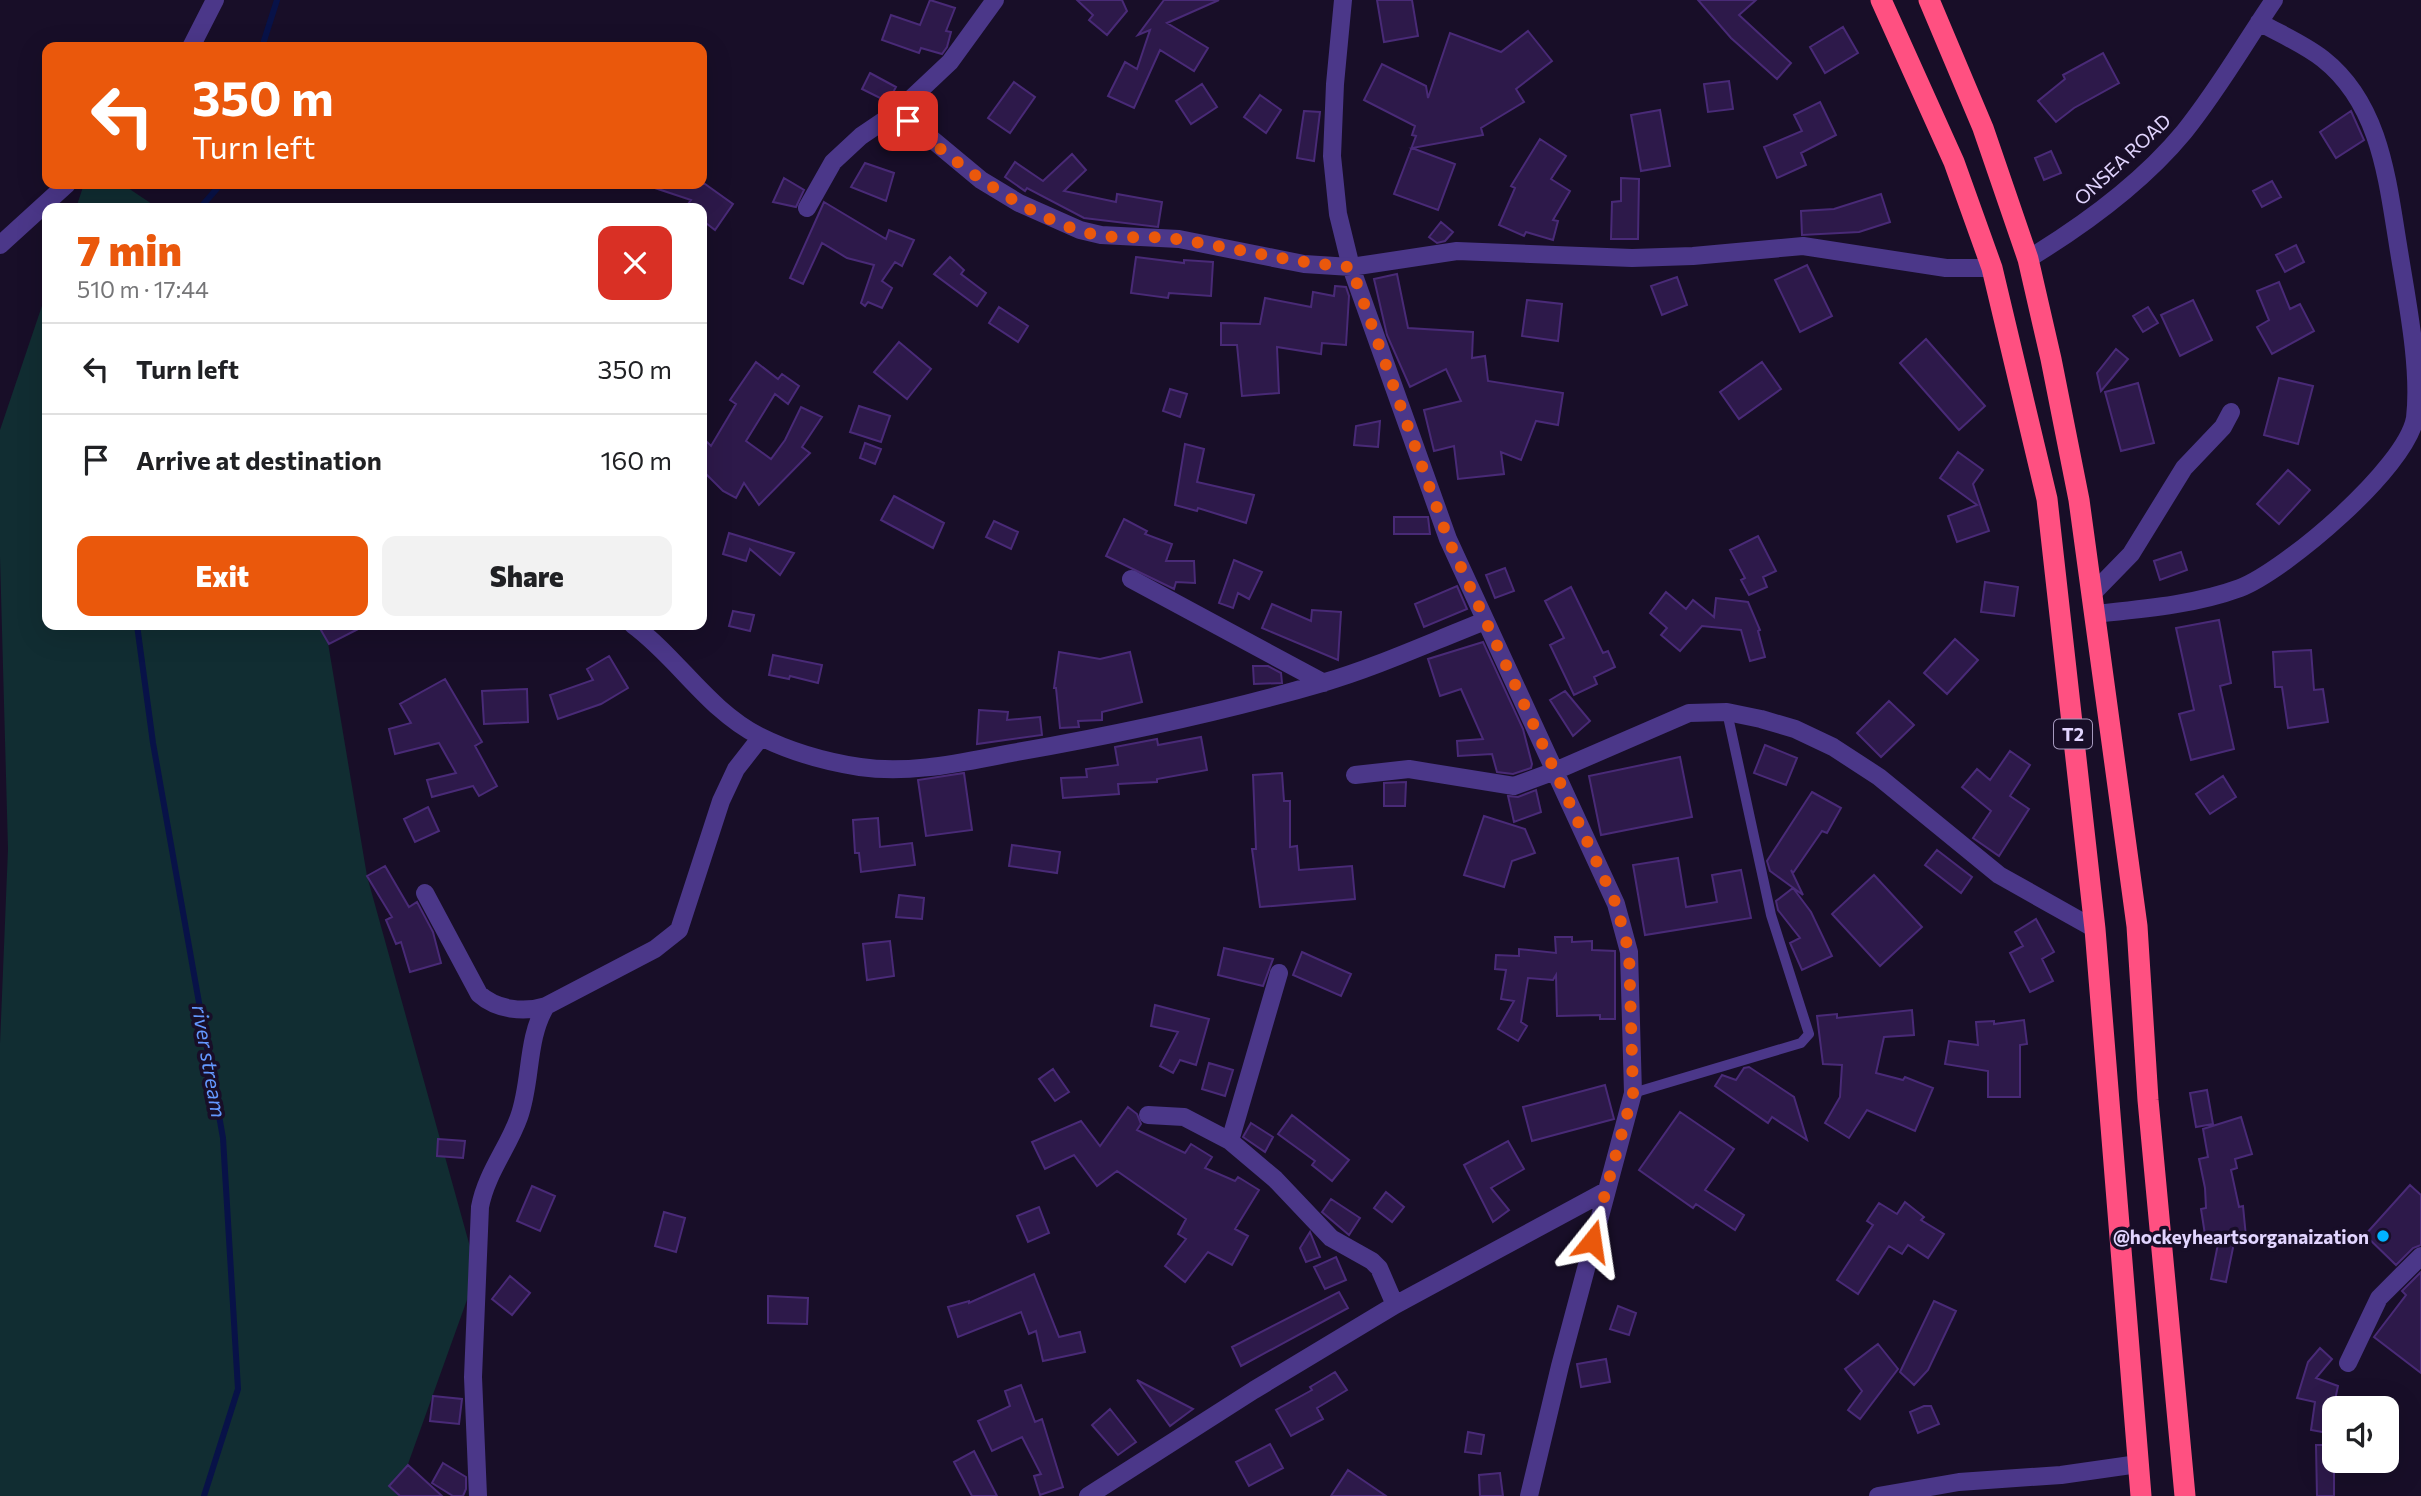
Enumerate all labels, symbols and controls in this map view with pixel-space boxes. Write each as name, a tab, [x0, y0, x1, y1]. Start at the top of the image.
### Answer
text: 350 m	[192, 66, 334, 126]
icon: left	[77, 70, 168, 161]
pin	[878, 91, 938, 151]
icon: arrive	[889, 102, 927, 140]
street label: ONSEA ROAD	[2069, 108, 2175, 210]
text: Turn left	[192, 126, 316, 166]
text: 7 min	[77, 223, 182, 275]
button: close	[598, 226, 672, 300]
text: 510 m · 17:44	[77, 275, 209, 303]
icon: left	[77, 350, 115, 388]
text: Turn left	[136, 353, 239, 384]
text: 350 m	[598, 353, 672, 384]
icon: arrive	[77, 441, 115, 479]
text: Arrive at destination	[136, 444, 382, 475]
text: 160 m	[600, 444, 672, 475]
button: Exit	[77, 536, 368, 616]
button: Share	[382, 536, 672, 616]
road number: T2	[2054, 720, 2092, 748]
water label: river stream	[188, 1003, 232, 1119]
position arrow	[1555, 1204, 1629, 1278]
place label: @hockeyheartsorganaization	[2113, 1225, 2369, 1248]
marker: @hockeyheartsorganaization	[2375, 1228, 2391, 1244]
map controls	[2322, 1396, 2399, 1473]
button: sound	[2322, 1396, 2399, 1473]

